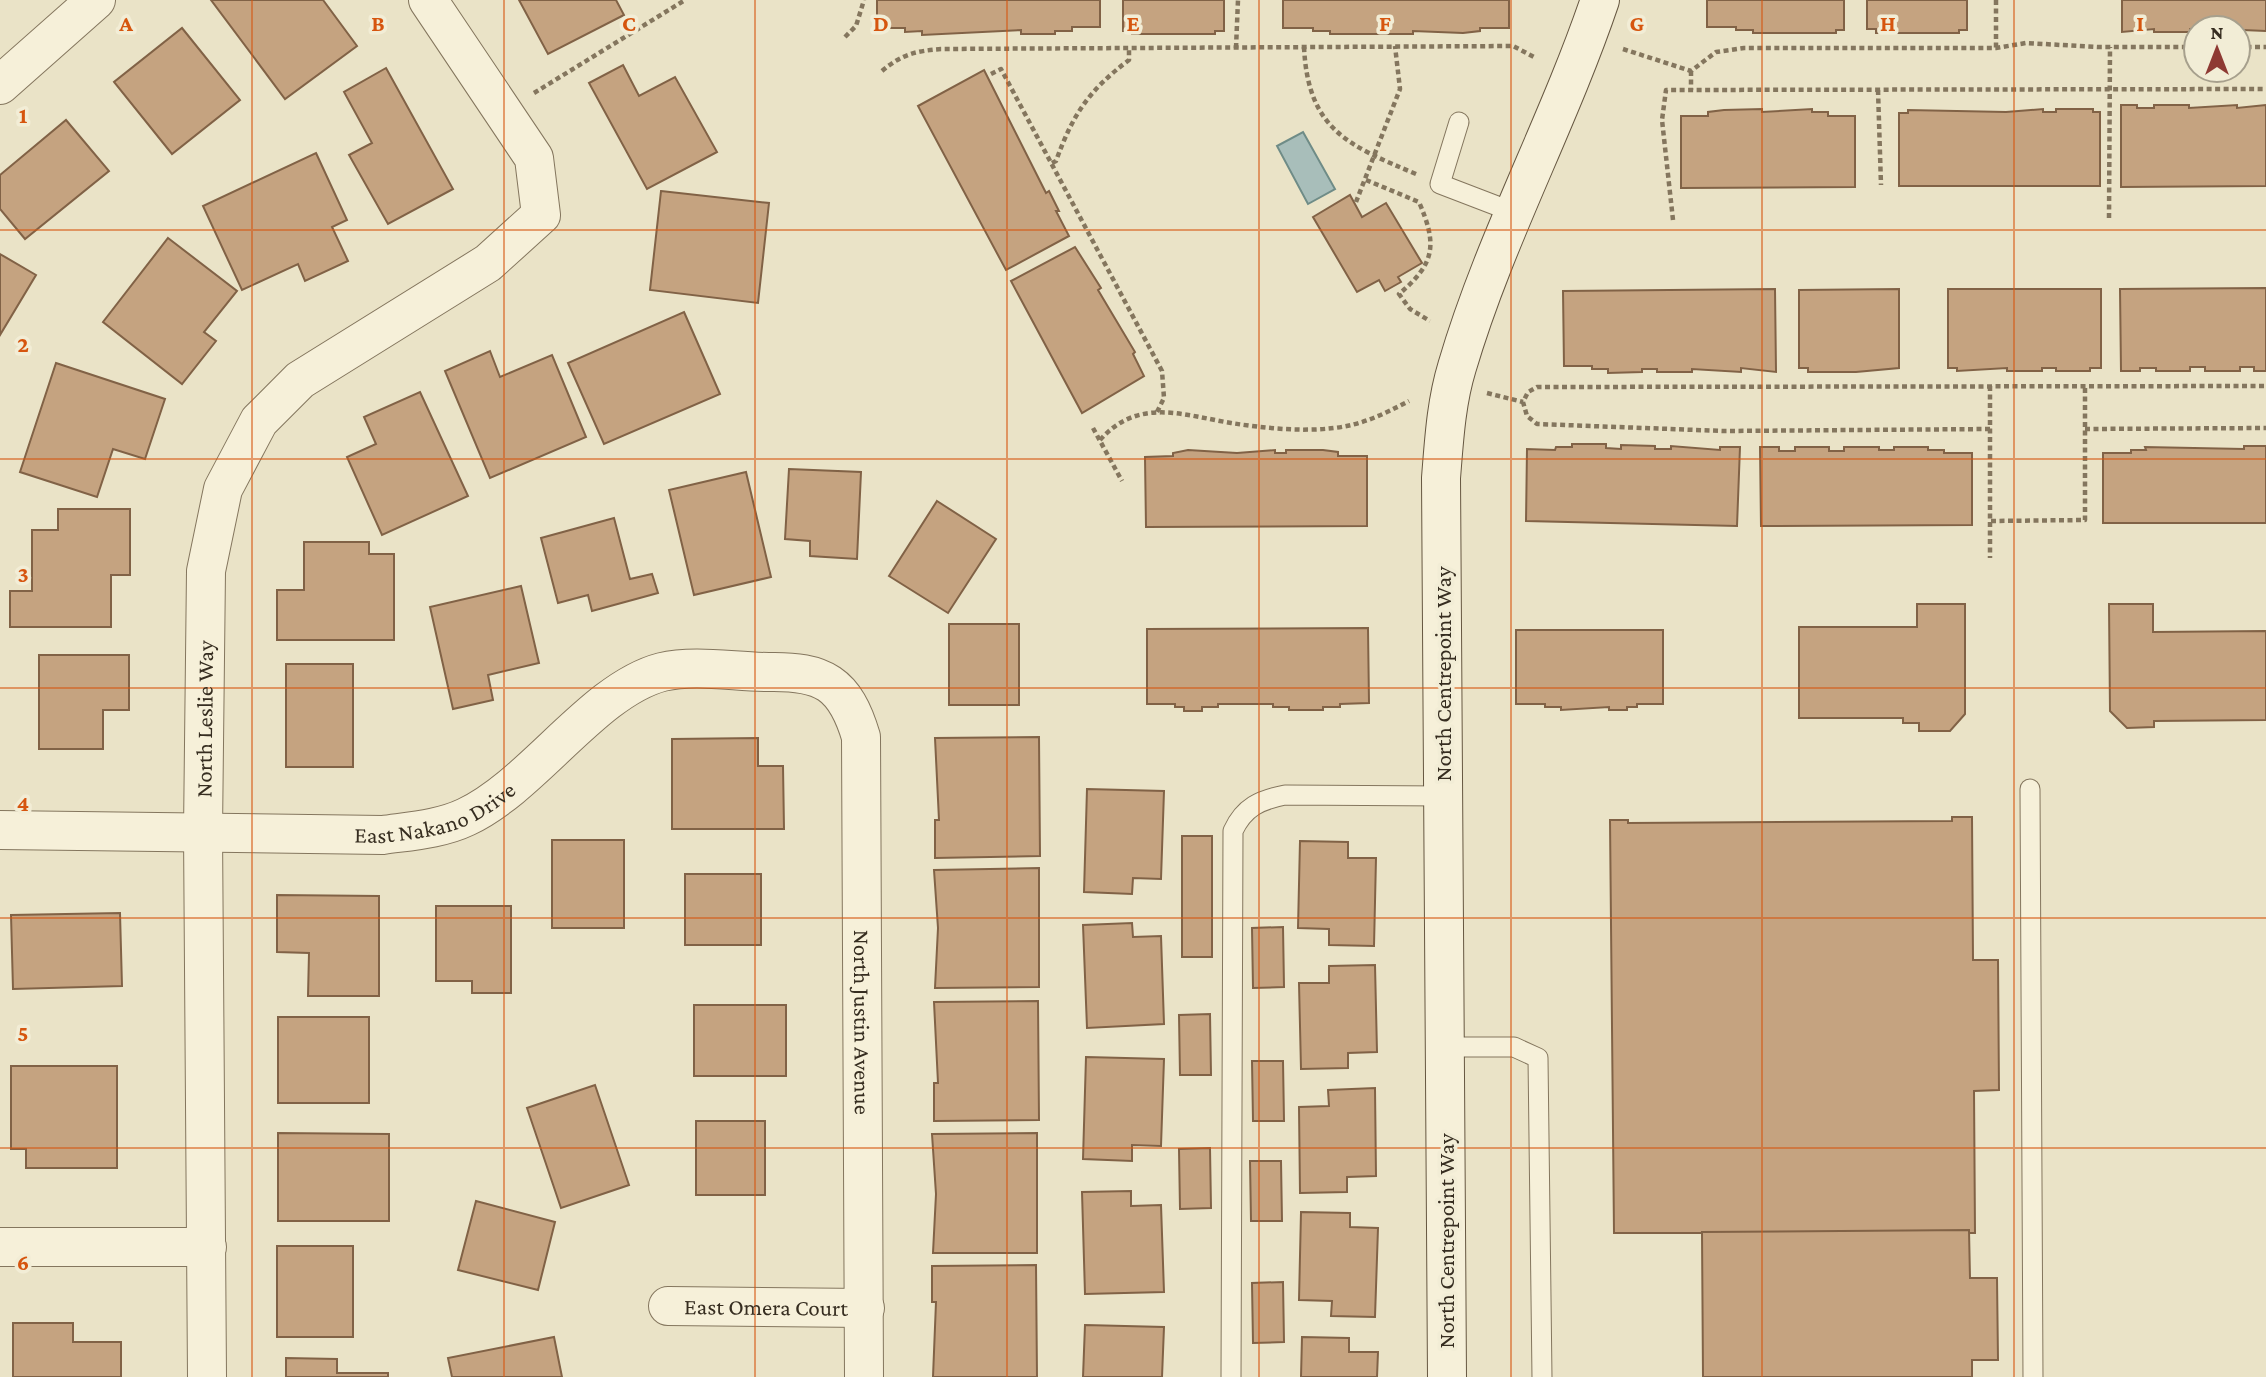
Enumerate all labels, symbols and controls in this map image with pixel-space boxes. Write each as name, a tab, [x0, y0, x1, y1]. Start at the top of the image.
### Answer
text: A	[118, 10, 133, 36]
text: B	[371, 10, 385, 36]
text: C	[622, 10, 636, 36]
text: D	[873, 10, 889, 36]
text: E	[1126, 10, 1140, 36]
text: F	[1379, 10, 1391, 36]
text: G	[1630, 10, 1645, 36]
text: H	[1880, 10, 1896, 36]
text: I	[2136, 10, 2144, 36]
north arrow	[2182, 14, 2252, 84]
text: N	[2211, 22, 2224, 43]
text: 1	[19, 102, 28, 128]
text: 2	[17, 331, 29, 357]
text: 3	[17, 561, 29, 587]
street label: North Centrepoint Way	[1430, 566, 1456, 782]
street label: North Leslie Way	[190, 640, 218, 798]
street label: East Nakano Drive	[354, 776, 520, 848]
text: 4	[17, 790, 29, 816]
street label: North Justin Avenue	[849, 930, 876, 1115]
text: 5	[17, 1020, 29, 1046]
street label: North Centrepoint Way	[1433, 1133, 1459, 1349]
text: 6	[17, 1249, 29, 1275]
street label: East Omera Court	[684, 1293, 848, 1321]

